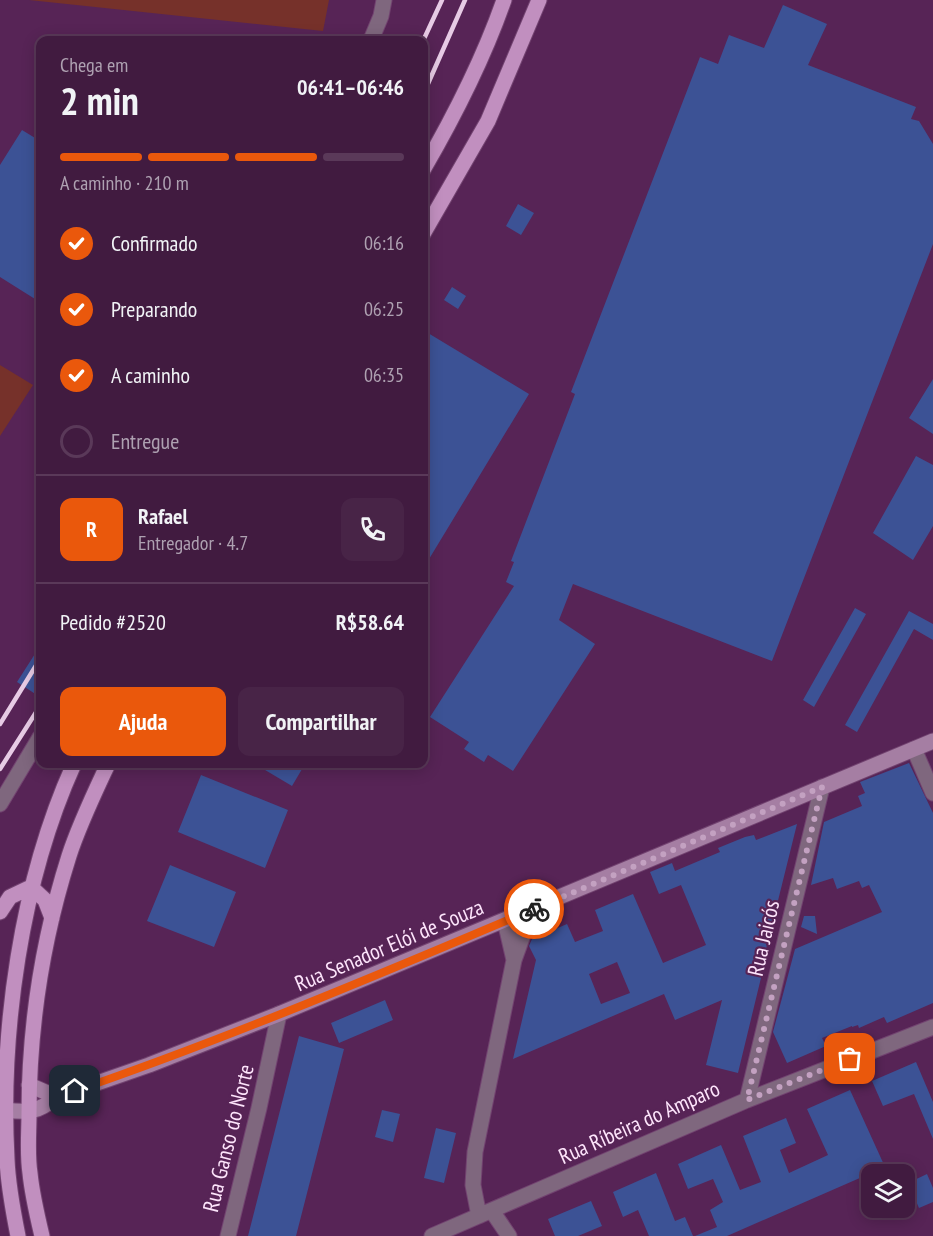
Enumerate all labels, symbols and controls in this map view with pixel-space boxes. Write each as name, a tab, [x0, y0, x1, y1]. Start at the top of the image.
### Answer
text: Chega em	[60, 52, 128, 78]
text: 06:41–06:46	[297, 73, 404, 101]
text: 2 min	[60, 75, 139, 126]
text: A caminho · 210 m	[60, 170, 189, 196]
icon: check	[60, 227, 93, 260]
text: Confirmado	[111, 229, 197, 257]
text: 06:16	[364, 230, 404, 256]
icon: check	[60, 293, 93, 326]
text: Preparando	[111, 295, 197, 323]
text: 06:25	[364, 296, 404, 322]
icon: check	[60, 359, 93, 392]
text: A caminho	[111, 361, 190, 389]
text: 06:35	[364, 362, 404, 388]
text: Entregue	[111, 427, 179, 455]
button: phone	[341, 498, 404, 561]
text: Rafael	[138, 502, 188, 530]
text: R	[86, 515, 97, 543]
text: Entregador · 4.7	[138, 530, 248, 556]
text: Pedido #2520	[60, 608, 166, 636]
text: R$58.64	[336, 608, 404, 636]
button: Ajuda	[60, 687, 226, 756]
button: Compartilhar	[238, 687, 404, 756]
courier	[504, 879, 564, 939]
street label: Rua Senador Elói de Souza	[290, 893, 488, 997]
icon: bike	[518, 893, 551, 926]
street label: Rua Jaicós	[741, 897, 785, 979]
pin	[824, 1033, 875, 1084]
icon: bag	[833, 1042, 866, 1075]
street label: Rua Ganso do Norte	[196, 1061, 260, 1215]
pin	[49, 1065, 100, 1116]
icon: home	[58, 1074, 91, 1107]
street label: Rua Ríbeira do Amparo	[554, 1074, 724, 1170]
map controls	[861, 1164, 915, 1218]
button: layers	[861, 1164, 915, 1218]

